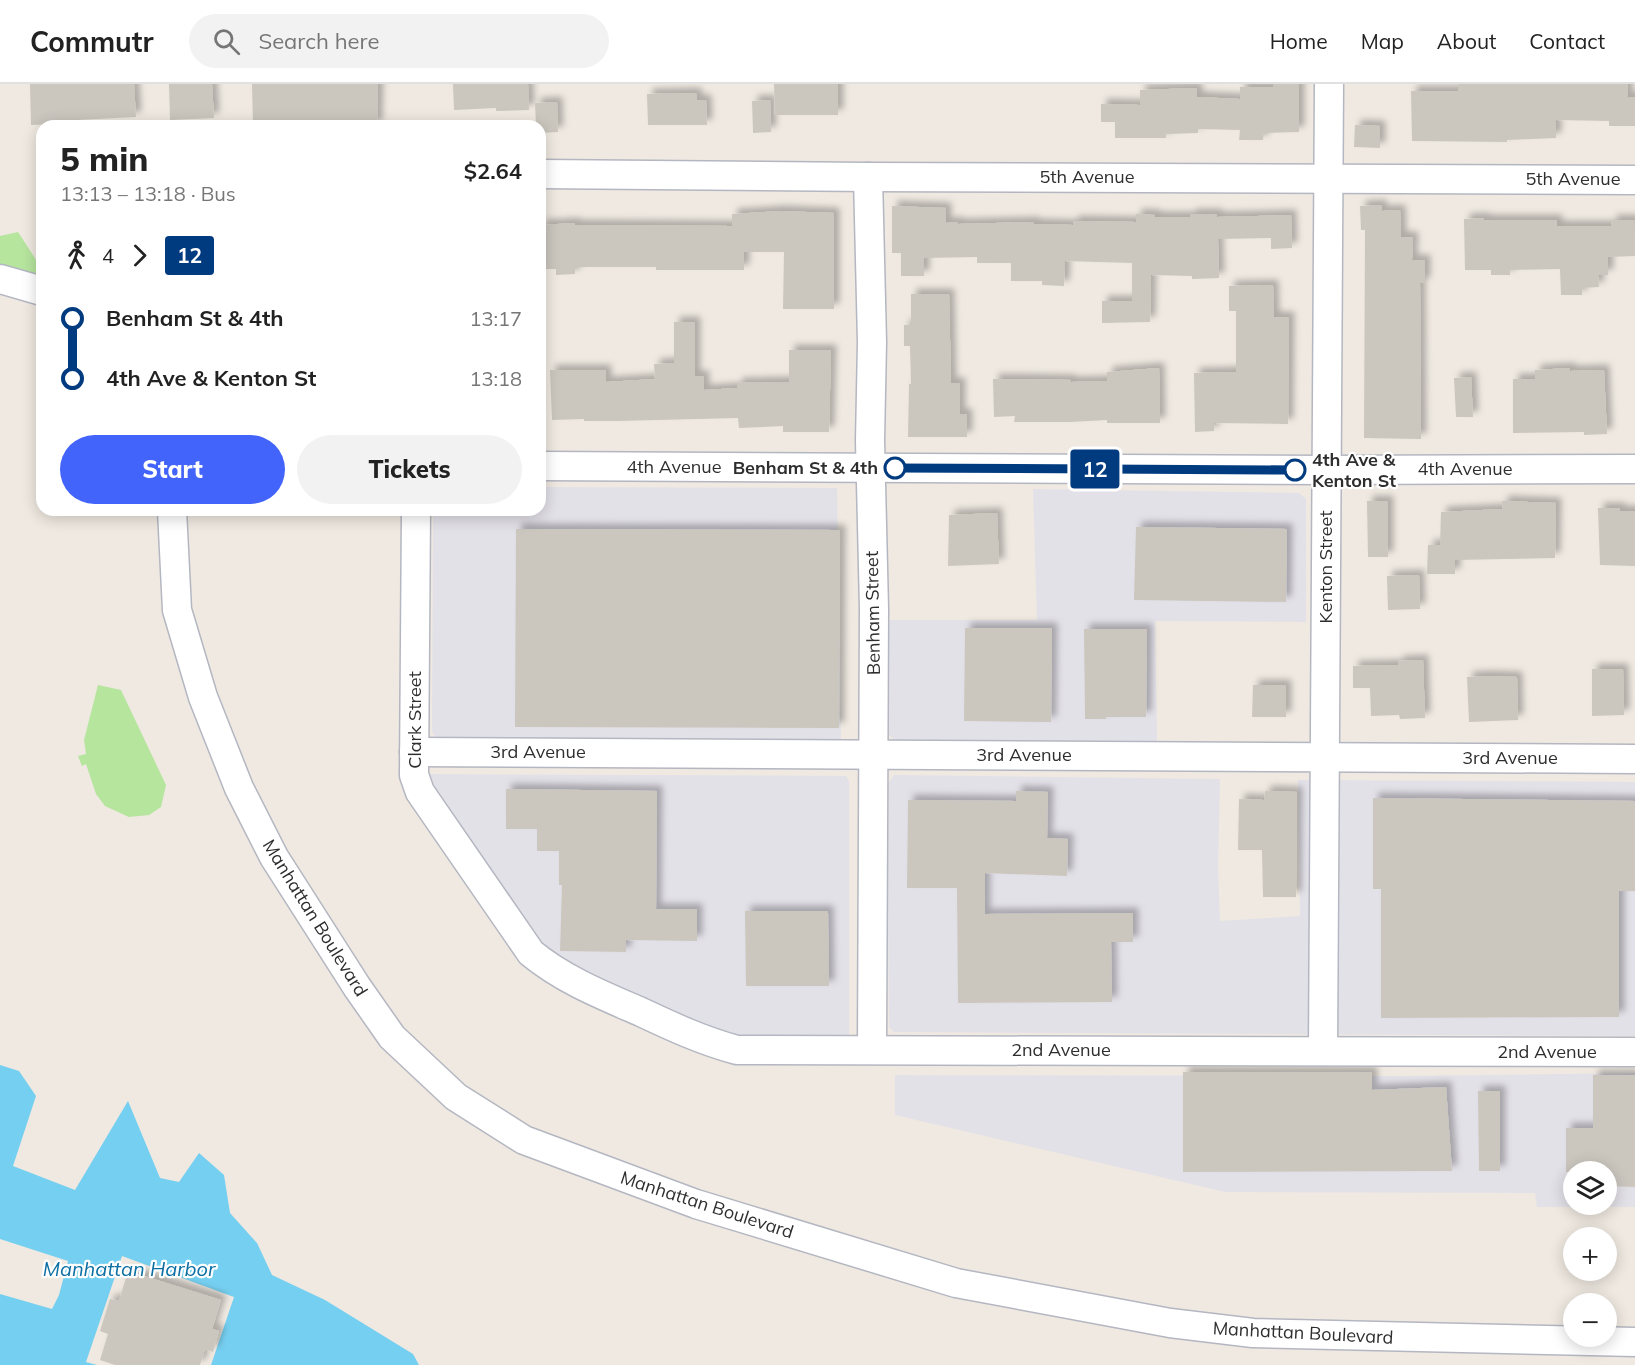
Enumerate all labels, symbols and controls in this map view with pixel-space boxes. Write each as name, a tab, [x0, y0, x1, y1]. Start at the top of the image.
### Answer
search box	[189, 14, 609, 68]
text: Commutr	[30, 24, 153, 59]
icon: search	[210, 25, 243, 58]
text: Search here	[258, 27, 379, 55]
text: Home	[1270, 28, 1328, 54]
text: Map	[1361, 28, 1404, 54]
text: About	[1437, 28, 1496, 54]
text: Contact	[1529, 28, 1605, 54]
text: 5 min	[60, 138, 148, 179]
text: $2.64	[464, 157, 522, 185]
street label: 5th Avenue	[1039, 165, 1135, 188]
street label: 5th Avenue	[1525, 167, 1621, 190]
text: 13:13 – 13:18 · Bus	[60, 181, 236, 206]
icon: walk	[60, 239, 93, 272]
icon: forward	[123, 239, 156, 272]
text: 12	[177, 242, 202, 268]
text: 4	[102, 243, 114, 268]
text: Benham St & 4th	[106, 304, 284, 332]
text: 13:17	[469, 306, 522, 331]
text: 4th Ave & Kenton St	[106, 364, 316, 392]
text: 13:18	[469, 366, 522, 391]
button: Start	[60, 435, 285, 504]
button: Tickets	[297, 435, 522, 504]
place label: 4th Ave & Kenton St	[1312, 448, 1396, 492]
line badge: 12	[1068, 450, 1122, 488]
street label: 4th Avenue	[626, 455, 722, 478]
place label: Benham St & 4th	[733, 456, 878, 479]
text: 12	[1082, 456, 1108, 482]
marker: Benham St & 4th	[884, 457, 906, 479]
street label: 4th Avenue	[1417, 457, 1513, 480]
marker: 4th Ave & Kenton St	[1284, 459, 1306, 481]
street label: Kenton Street	[1314, 510, 1337, 624]
street label: Benham Street	[860, 551, 885, 675]
street label: Clark Street	[403, 671, 426, 769]
street label: 3rd Avenue	[490, 740, 586, 763]
street label: 3rd Avenue	[976, 743, 1072, 766]
street label: 3rd Avenue	[1462, 746, 1558, 769]
street label: Manhattan Boulevard	[258, 835, 373, 1000]
street label: 2nd Avenue	[1011, 1038, 1111, 1061]
street label: 2nd Avenue	[1497, 1040, 1597, 1063]
map controls	[1563, 1161, 1617, 1347]
button: layers	[1563, 1161, 1617, 1215]
street label: Manhattan Boulevard	[618, 1166, 797, 1243]
button: +	[1563, 1227, 1617, 1281]
water label: Manhattan Harbor	[43, 1256, 216, 1281]
button: −	[1563, 1293, 1617, 1347]
street label: Manhattan Boulevard	[1212, 1316, 1394, 1349]

